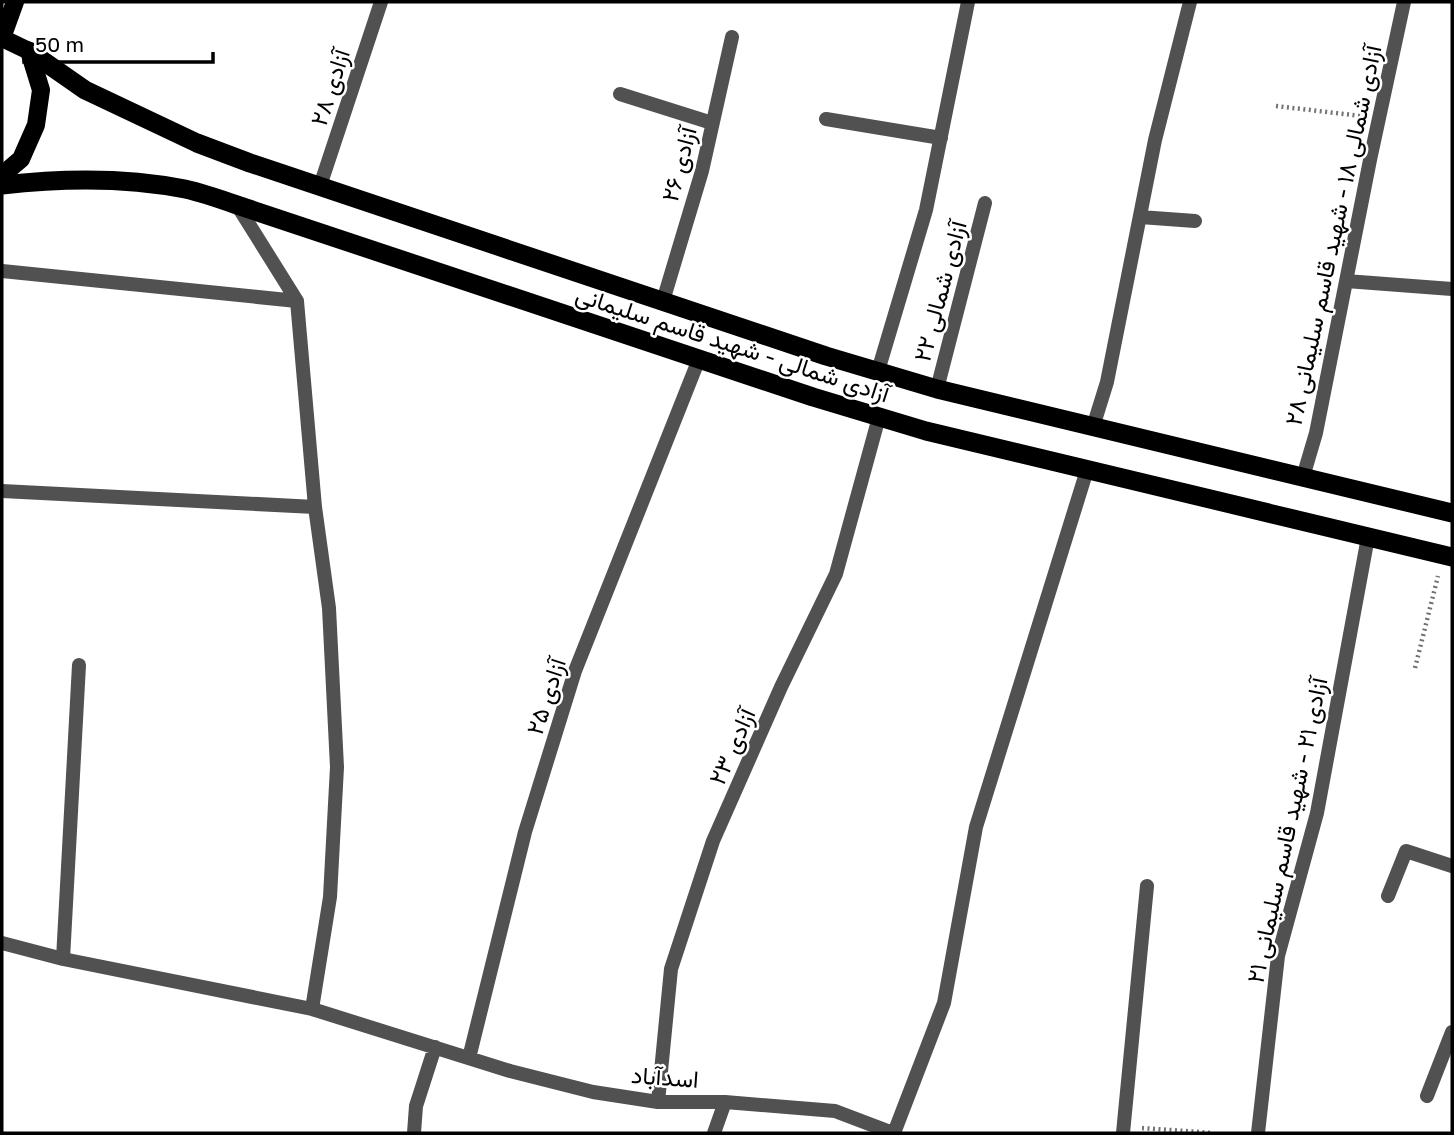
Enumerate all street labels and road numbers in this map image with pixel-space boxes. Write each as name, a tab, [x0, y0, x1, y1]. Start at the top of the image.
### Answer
street label: آزادی شمالی ۱۸ - شهید قاسم سلیمانی ۲۸	[1277, 40, 1390, 428]
street label: آزادی ۲۸	[303, 43, 358, 130]
street label: آزادی ۲۶	[654, 121, 704, 205]
street label: آزادی شمالی ۲۲	[906, 215, 974, 365]
street label: آزادی شمالی - شهید قاسم سلیمانی	[572, 279, 896, 411]
street label: آزادی ۲۵	[519, 652, 574, 739]
street label: آزادی ۲۱ - شهید قاسم سلیمانی ۲۱	[1239, 672, 1336, 986]
street label: آزادی ۲۳	[701, 701, 763, 789]
street label: اسدآباد	[630, 1059, 700, 1094]

